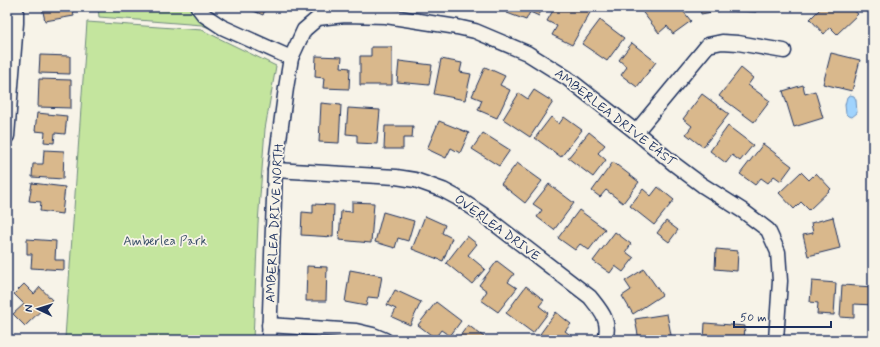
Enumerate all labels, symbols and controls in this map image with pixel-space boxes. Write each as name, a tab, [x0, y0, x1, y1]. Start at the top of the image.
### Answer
street label: AMBERLEA DRIVE EAST	[551, 65, 680, 171]
street label: AMBERLEA DRIVE NORTH	[262, 143, 288, 303]
street label: OVERLEA DRIVE	[451, 191, 544, 265]
park label: Amberlea Park	[123, 233, 207, 250]
north arrow	[18, 289, 58, 329]
scale bar	[734, 303, 831, 329]
text: N	[22, 304, 36, 313]
text: 50 m	[740, 310, 767, 326]

